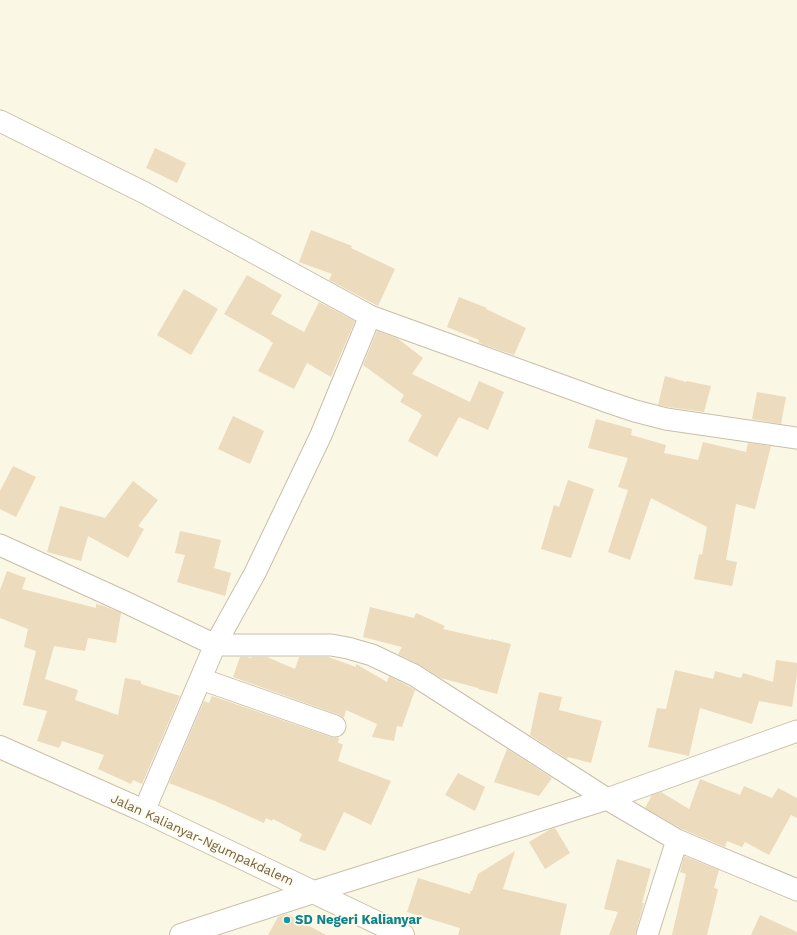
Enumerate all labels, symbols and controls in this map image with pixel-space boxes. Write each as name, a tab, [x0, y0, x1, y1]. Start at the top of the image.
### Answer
street label: Jalan Kalianyar-Ngumpakdalem	[108, 791, 296, 889]
place label: SD Negeri Kalianyar	[295, 912, 422, 928]
marker: SD Negeri Kalianyar	[282, 915, 292, 925]

